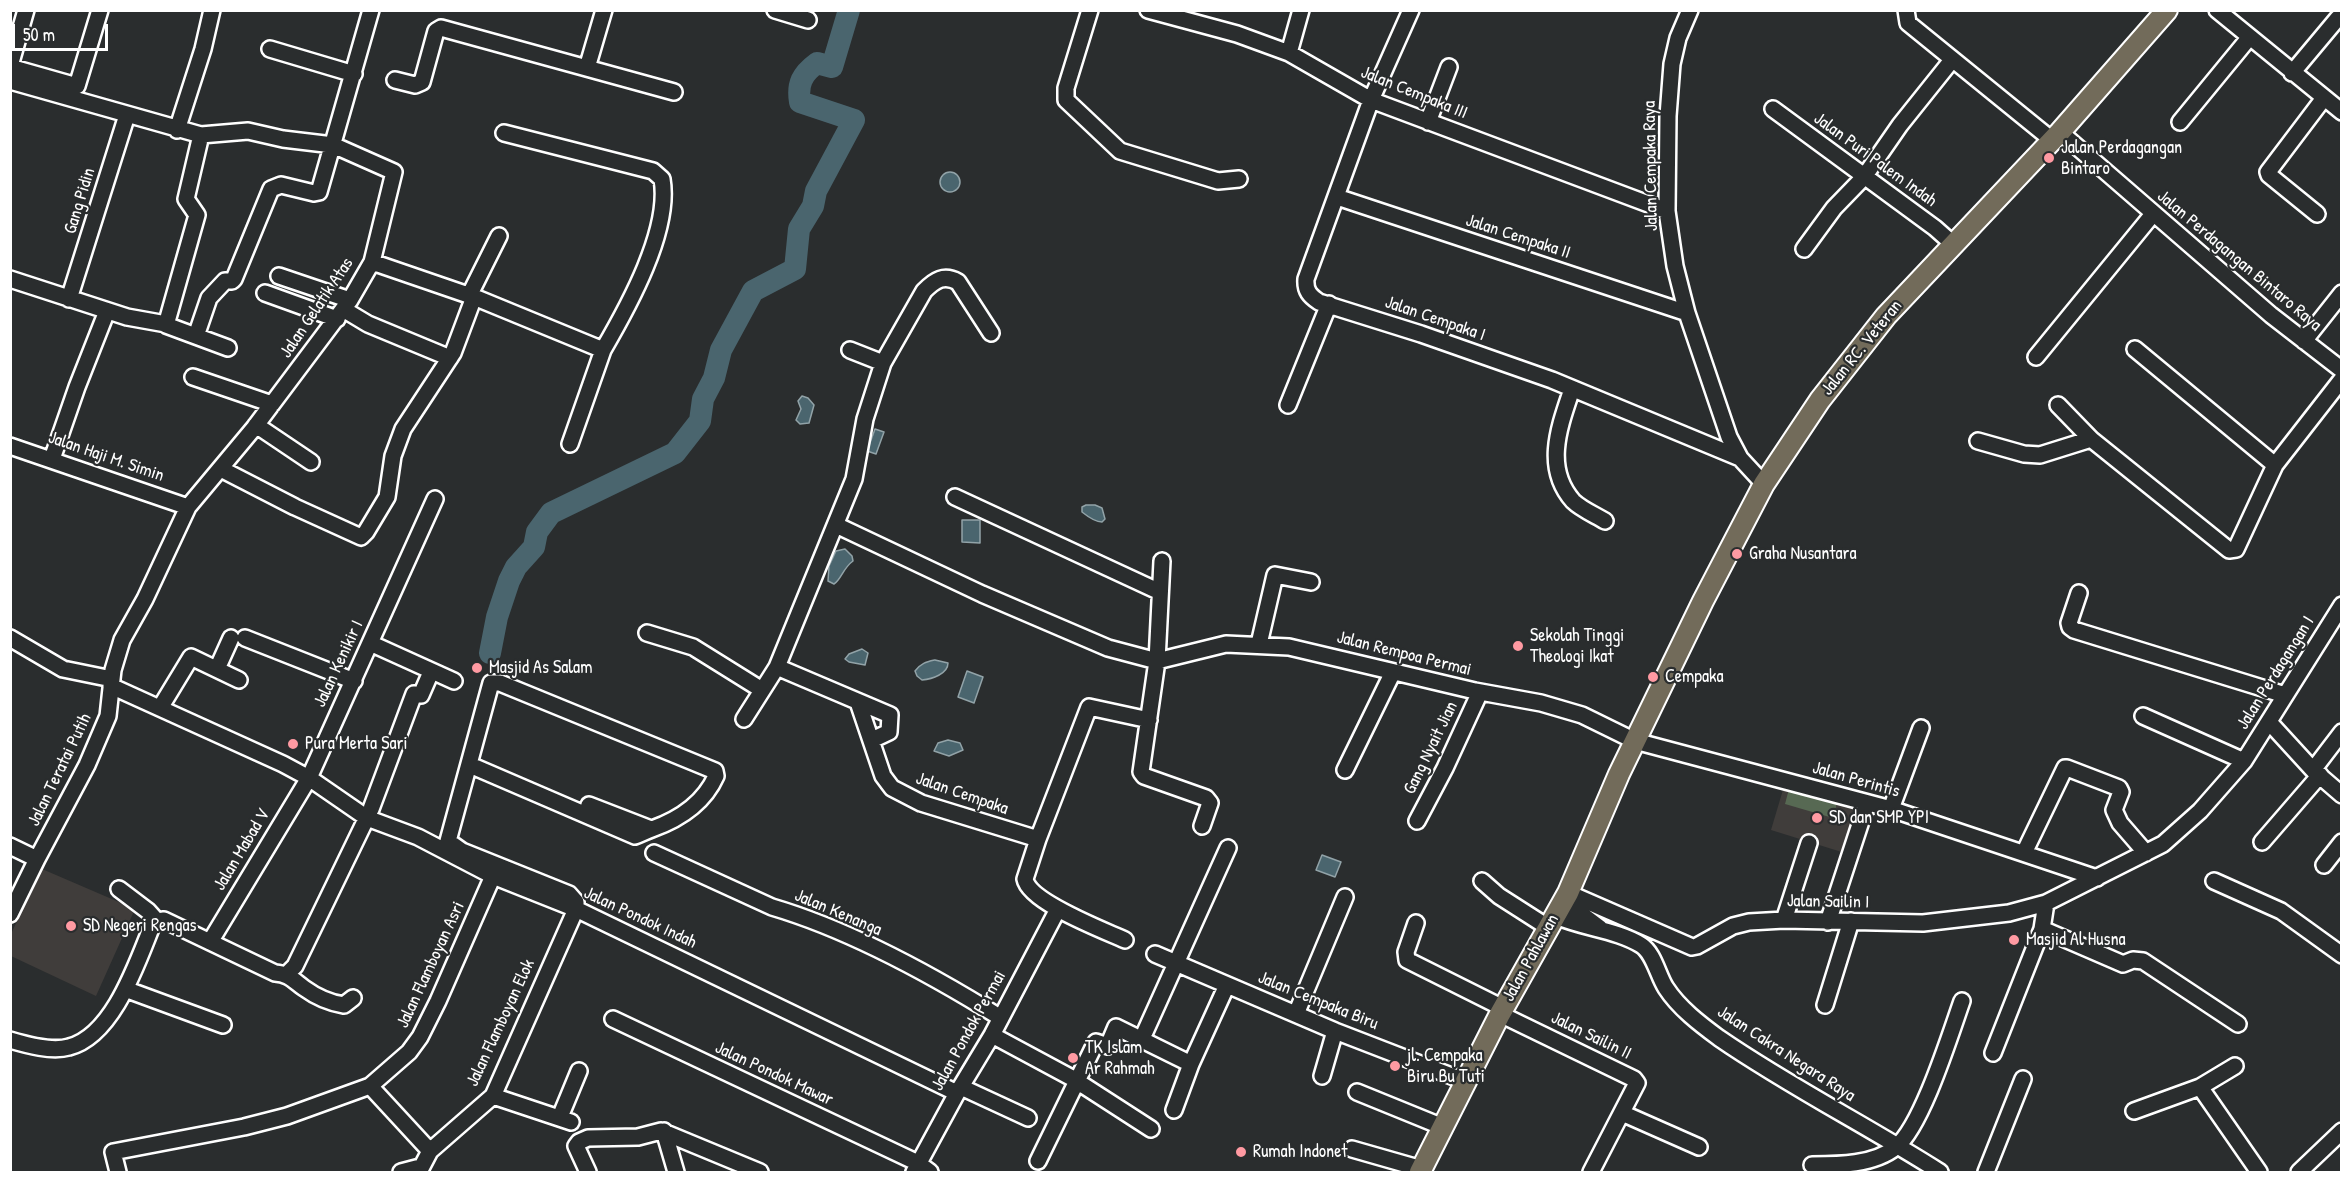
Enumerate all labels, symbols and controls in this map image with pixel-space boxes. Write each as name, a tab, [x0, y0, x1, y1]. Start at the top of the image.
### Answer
scale bar	[15, 12, 111, 50]
text: 50 m	[23, 22, 55, 47]
street label: Jalan Cempaka III	[1357, 62, 1471, 124]
street label: Jalan Cempaka Raya	[1639, 101, 1663, 231]
street label: Jalan Puri Palem Indah	[1809, 108, 1941, 212]
place label: Jalan Perdagangan Bintaro	[2061, 137, 2182, 180]
marker: Jalan Perdagangan Bintaro	[2042, 151, 2056, 165]
street label: Gang Pidin	[60, 165, 100, 237]
street label: Jalan Perdagangan Bintaro Raya	[2152, 186, 2326, 336]
street label: Jalan Cempaka II	[1463, 210, 1573, 264]
street label: Jalan Gelatik Atas	[276, 254, 358, 362]
street label: Jalan Cempaka I	[1382, 292, 1488, 346]
street label: Jalan RC. Veteran	[1817, 296, 1907, 400]
street label: Jalan Haji M. Simin	[45, 427, 167, 487]
place label: Graha Nusantara	[1749, 543, 1857, 565]
marker: Graha Nusantara	[1730, 547, 1744, 561]
street label: Jalan Perdagangan I	[2233, 612, 2319, 734]
street label: Jalan Kenikir I	[309, 617, 369, 711]
place label: Sekolah Tinggi Theologi Ikat	[1530, 625, 1624, 668]
street label: Jalan Rempoa Permai	[1335, 627, 1473, 681]
marker: Sekolah Tinggi Theologi Ikat	[1511, 639, 1525, 653]
place label: Masjid As Salam	[489, 657, 592, 679]
marker: Masjid As Salam	[470, 661, 484, 675]
place label: Cempaka	[1665, 666, 1724, 688]
marker: Cempaka	[1646, 670, 1660, 684]
street label: Gang Nyait Jian	[1399, 698, 1463, 798]
street label: Jalan Teratai Putih	[23, 710, 97, 830]
place label: Pura Merta Sari	[305, 733, 407, 755]
marker: Pura Merta Sari	[286, 737, 300, 751]
street label: Jalan Perintis	[1810, 757, 1902, 803]
street label: Jalan Cempaka	[913, 768, 1011, 820]
street label: Jalan Mabad V	[209, 805, 275, 895]
place label: SD dan SMP YPI	[1829, 807, 1929, 829]
marker: SD dan SMP YPI	[1810, 811, 1824, 825]
street label: Jalan Pondok Indah	[580, 882, 700, 954]
street label: Jalan Kenanga	[791, 885, 885, 941]
street label: Jalan Sailin I	[1787, 890, 1869, 914]
street label: Jalan Flamboyan Asri	[392, 898, 470, 1032]
street label: Jalan Pahlawan	[1498, 911, 1564, 1005]
place label: SD Negeri Rengas	[83, 915, 196, 937]
marker: SD Negeri Rengas	[64, 919, 78, 933]
place label: Masjid Al Husna	[2026, 929, 2126, 951]
marker: Masjid Al Husna	[2007, 933, 2021, 947]
street label: Jalan Flamboyan Elok	[462, 956, 540, 1090]
street label: Jalan Pondok Permai	[927, 967, 1011, 1095]
street label: Jalan Cempaka Biru	[1255, 967, 1381, 1035]
street label: Jalan Cakra Negara Raya	[1713, 1001, 1859, 1107]
street label: Jalan Sailin II	[1547, 1007, 1635, 1065]
street label: Jalan Pondok Mawar	[711, 1037, 837, 1111]
place label: TK Islam Ar Rahmah	[1085, 1037, 1154, 1080]
place label: jl. Cempaka Biru Bu Tuti	[1407, 1045, 1485, 1088]
marker: TK Islam Ar Rahmah	[1066, 1051, 1080, 1065]
marker: jl. Cempaka Biru Bu Tuti	[1388, 1059, 1402, 1073]
place label: Rumah Indonet	[1253, 1141, 1347, 1163]
marker: Rumah Indonet	[1234, 1145, 1248, 1159]

